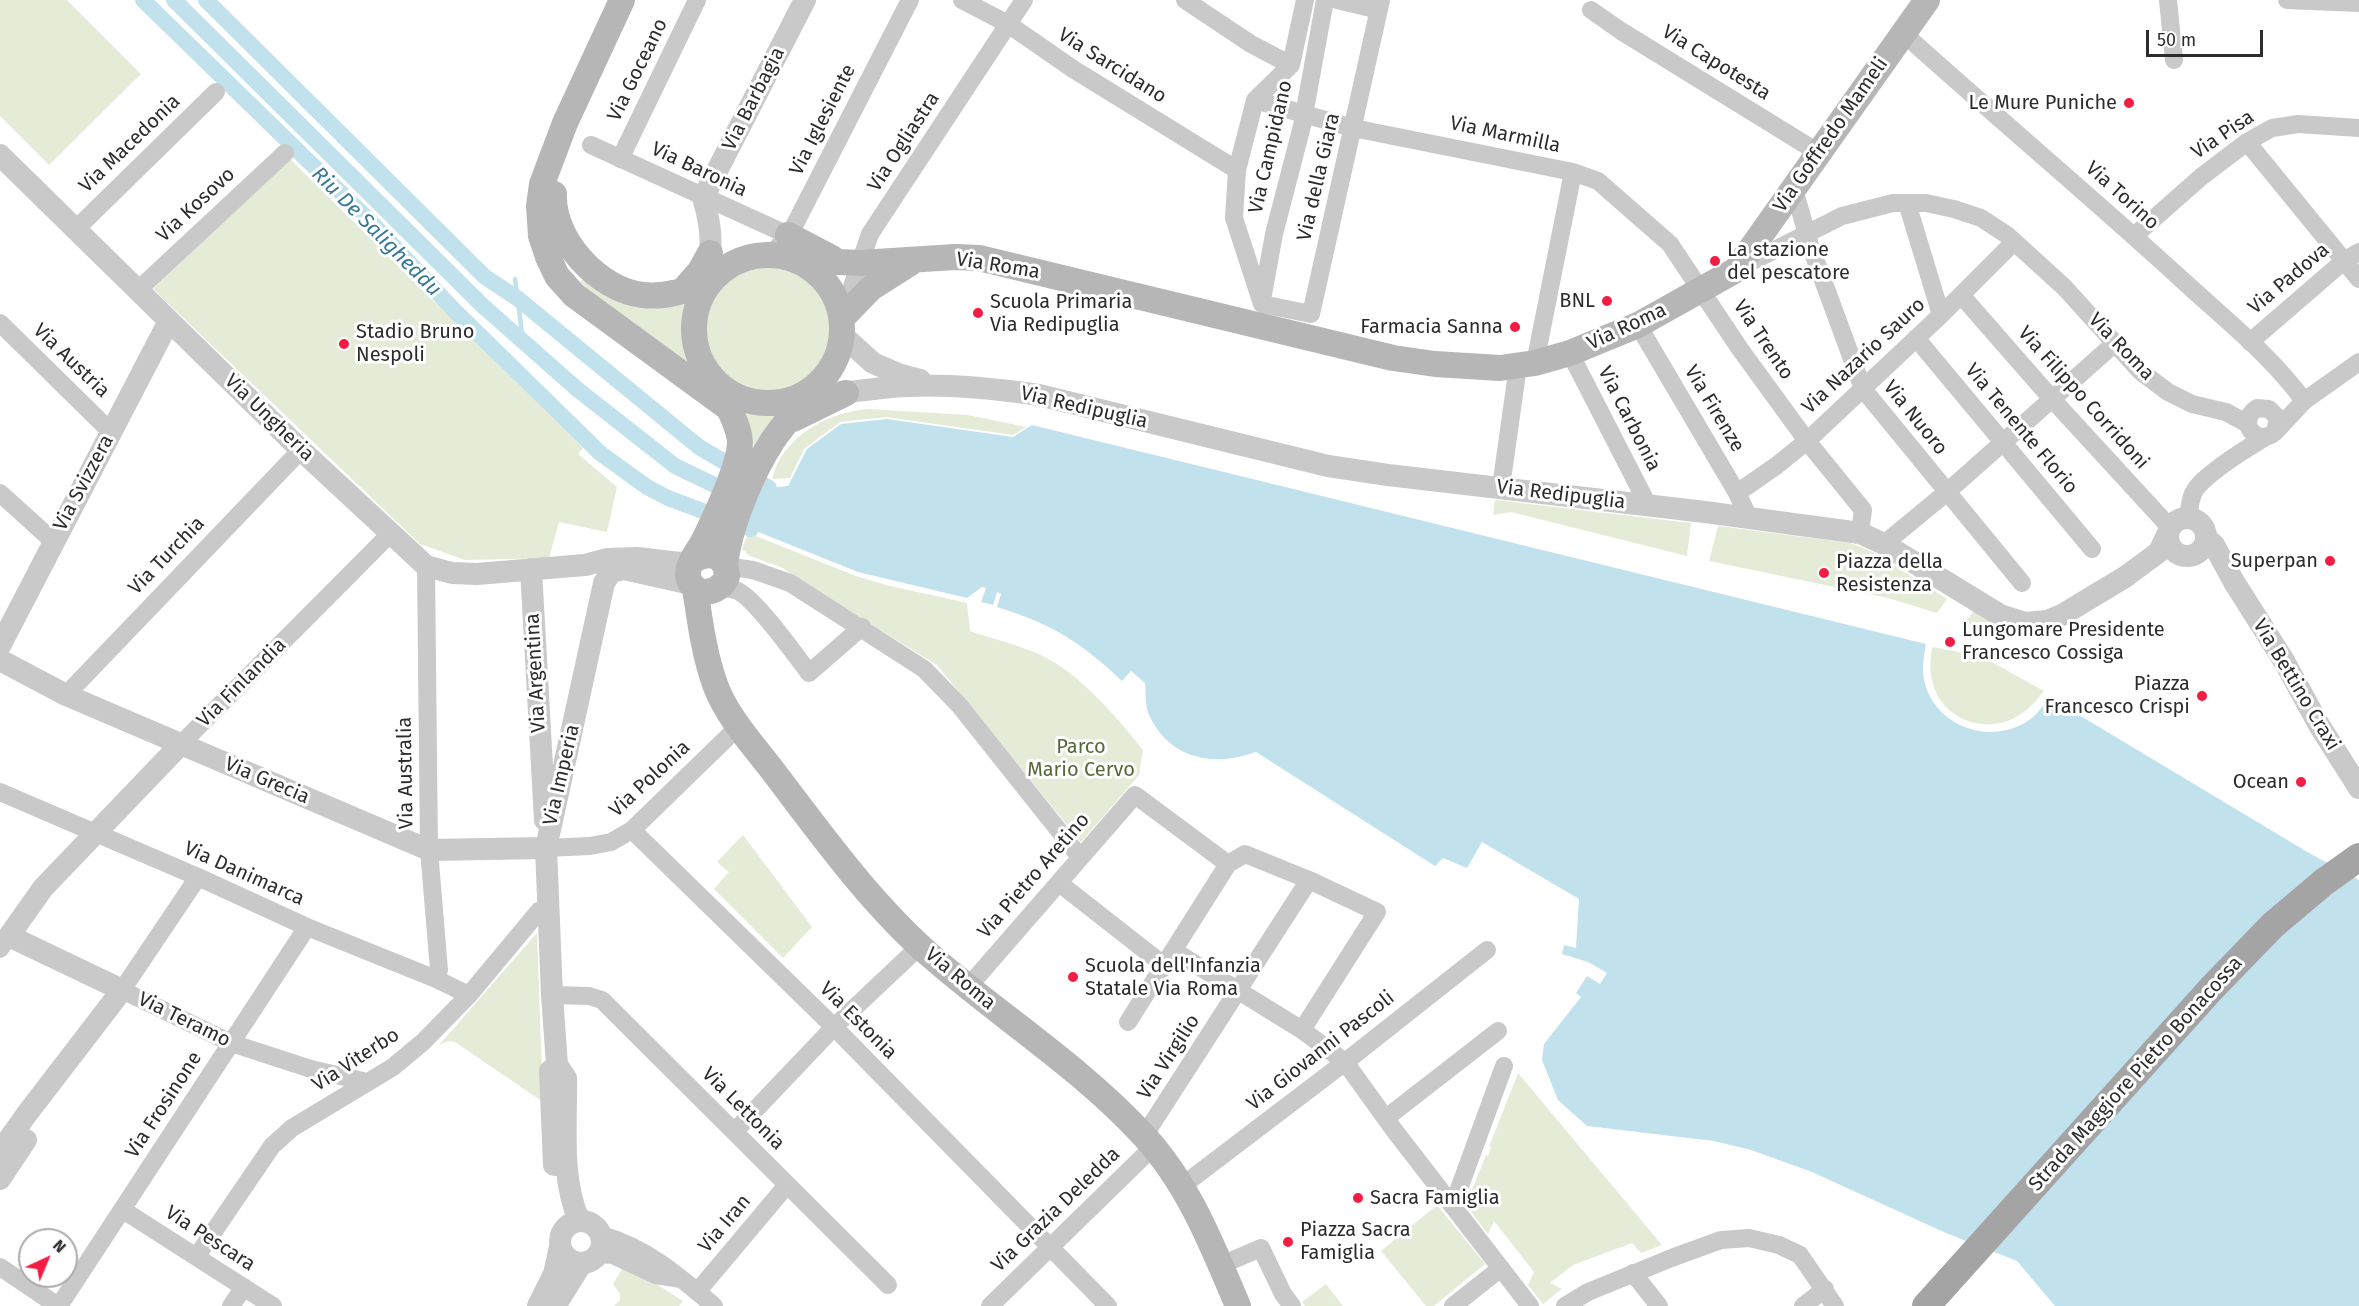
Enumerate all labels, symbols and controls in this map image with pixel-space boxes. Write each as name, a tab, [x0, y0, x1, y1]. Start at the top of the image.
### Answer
street label: Via Goceano	[603, 15, 673, 125]
scale bar	[2149, 18, 2266, 56]
street label: Via Capotesta	[1657, 20, 1775, 106]
street label: Via Sarcidano	[1053, 23, 1171, 109]
text: 50 m	[2157, 29, 2196, 51]
street label: Via Barbagia	[718, 43, 790, 155]
street label: Via Goffredo Mameli	[1769, 53, 1893, 217]
street label: Via Iglesiente	[785, 61, 861, 179]
street label: Via Campidano	[1244, 78, 1298, 216]
street label: Via Ogliastra	[863, 88, 945, 196]
street label: Via Macedonia	[74, 90, 186, 198]
place label: Le Mure Puniche	[1969, 91, 2117, 115]
marker: Le Mure Puniche	[2122, 96, 2136, 110]
street label: Via Pisa	[2187, 105, 2259, 165]
street label: Via della Giara	[1293, 111, 1345, 243]
street label: Via Marmilla	[1448, 112, 1562, 158]
street label: Via Baronia	[647, 137, 751, 203]
street label: Via Torino	[2080, 157, 2164, 235]
water label: Riu De Saligheddu	[306, 162, 446, 302]
street label: Via Kosovo	[152, 163, 240, 247]
place label: La stazione del pescatore	[1727, 238, 1850, 285]
street label: Via Padova	[2244, 238, 2334, 320]
street label: Via Roma	[954, 248, 1042, 284]
marker: La stazione del pescatore	[1708, 254, 1722, 268]
place label: BNL	[1559, 289, 1595, 313]
place label: Scuola Primaria Via Redipuglia	[990, 290, 1132, 337]
street label: Via Nazario Sauro	[1798, 293, 1930, 419]
marker: BNL	[1600, 294, 1614, 308]
street label: Via Trento	[1728, 296, 1798, 384]
street label: Via Roma	[1584, 298, 1670, 356]
marker: Scuola Primaria Via Redipuglia	[971, 306, 985, 320]
street label: Via Roma	[2083, 308, 2159, 386]
place label: Farmacia Sanna	[1360, 315, 1503, 339]
street label: Via Austria	[28, 319, 114, 403]
place label: Stadio Bruno Nespoli	[356, 320, 474, 367]
marker: Farmacia Sanna	[1508, 320, 1522, 334]
street label: Via Filippo Corridoni	[2012, 321, 2154, 475]
marker: Stadio Bruno Nespoli	[337, 337, 351, 351]
street label: Via Tenente Florio	[1960, 359, 2082, 499]
street label: Via Firenze	[1679, 361, 1749, 457]
street label: Via Carbonia	[1592, 363, 1666, 475]
street label: Via Ungheria	[219, 369, 319, 467]
street label: Via Nuoro	[1878, 376, 1952, 460]
street label: Via Redipuglia	[1018, 382, 1150, 434]
street label: Via Svizzera	[49, 431, 119, 535]
street label: Via Redipuglia	[1495, 475, 1627, 515]
street label: Via Turchia	[124, 512, 210, 600]
place label: Superpan	[2231, 549, 2318, 573]
place label: Piazza della Resistenza	[1836, 550, 1943, 597]
marker: Superpan	[2323, 554, 2337, 568]
marker: Piazza della Resistenza	[1817, 566, 1831, 580]
street label: Via Argentina	[521, 612, 551, 734]
street label: Via Bettino Craxi	[2247, 615, 2345, 755]
place label: Lungomare Presidente Francesco Cossiga	[1962, 618, 2165, 665]
street label: Via Finlandia	[192, 633, 292, 733]
marker: Lungomare Presidente Francesco Cossiga	[1943, 635, 1957, 649]
place label: Piazza Francesco Crispi	[2045, 672, 2190, 719]
marker: Piazza Francesco Crispi	[2195, 689, 2209, 703]
street label: Via Australia	[393, 716, 419, 830]
street label: Via Imperia	[539, 722, 585, 828]
park label: Parco Mario Cervo	[1027, 735, 1135, 782]
street label: Via Polonia	[605, 736, 695, 822]
street label: Via Grecia	[221, 752, 313, 810]
place label: Ocean	[2233, 770, 2289, 794]
marker: Ocean	[2294, 775, 2308, 789]
street label: Via Pietro Aretino	[973, 808, 1095, 944]
street label: Via Danimarca	[180, 837, 308, 911]
street label: Via Roma	[920, 943, 1000, 1015]
street label: Strada Maggiore Pietro Bonacossa	[2024, 952, 2248, 1196]
place label: Scuola dell'Infanzia Statale Via Roma	[1085, 954, 1261, 1001]
marker: Scuola dell'Infanzia Statale Via Roma	[1066, 970, 1080, 984]
street label: Via Estonia	[814, 977, 902, 1065]
street label: Via Giovanni Pascoli	[1243, 986, 1399, 1116]
street label: Via Teramo	[134, 987, 234, 1053]
street label: Via Virgilio	[1133, 1010, 1205, 1104]
street label: Via Viterbo	[308, 1023, 404, 1097]
street label: Via Frosinone	[121, 1047, 207, 1163]
street label: Via Lettonia	[697, 1063, 789, 1155]
street label: Via Grazia Deledda	[987, 1143, 1125, 1277]
place label: Sacra Famiglia	[1370, 1186, 1500, 1210]
street label: Via Iran	[694, 1190, 756, 1258]
marker: Sacra Famiglia	[1351, 1191, 1365, 1205]
street label: Via Pescara	[161, 1201, 259, 1277]
place label: Piazza Sacra Famiglia	[1300, 1218, 1411, 1265]
north arrow	[18, 1228, 78, 1288]
marker: Piazza Sacra Famiglia	[1281, 1235, 1295, 1249]
text: N	[49, 1236, 70, 1257]

